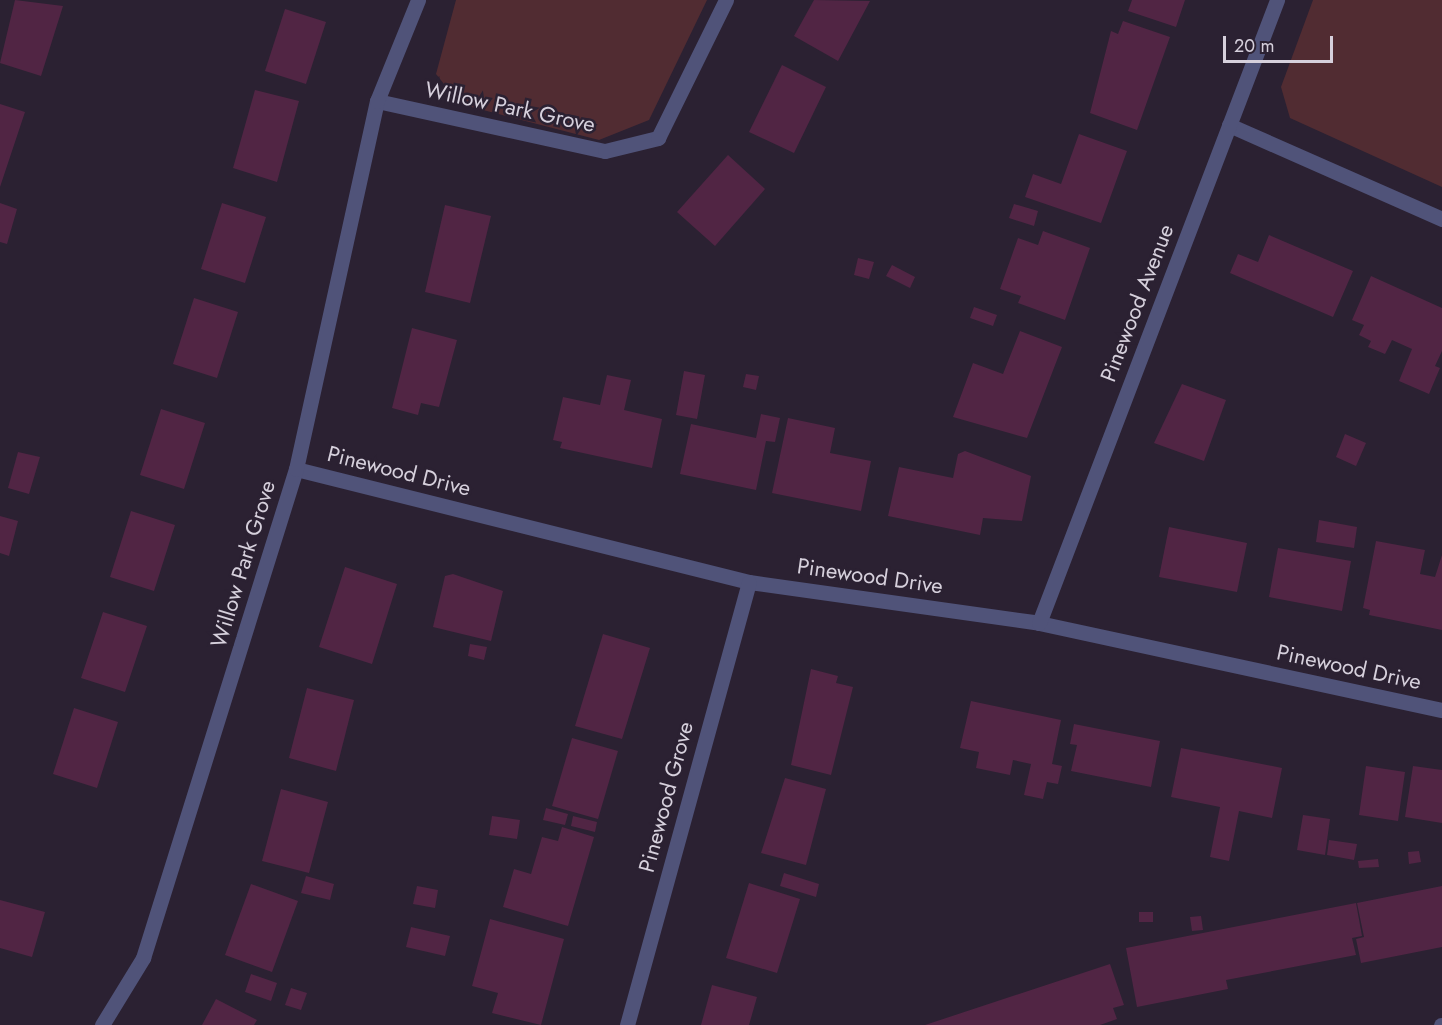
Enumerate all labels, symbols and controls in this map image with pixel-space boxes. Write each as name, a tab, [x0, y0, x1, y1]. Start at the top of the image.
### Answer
scale bar	[1226, 24, 1336, 62]
text: 20 m	[1234, 33, 1274, 59]
street label: Willow Park Grove	[423, 76, 597, 138]
street label: Pinewood Avenue	[1095, 220, 1179, 386]
street label: Pinewood Drive	[324, 440, 474, 502]
street label: Willow Park Grove	[205, 477, 281, 651]
street label: Pinewood Drive	[795, 553, 945, 599]
street label: Pinewood Drive	[1274, 639, 1424, 695]
street label: Pinewood Grove	[633, 719, 699, 875]

